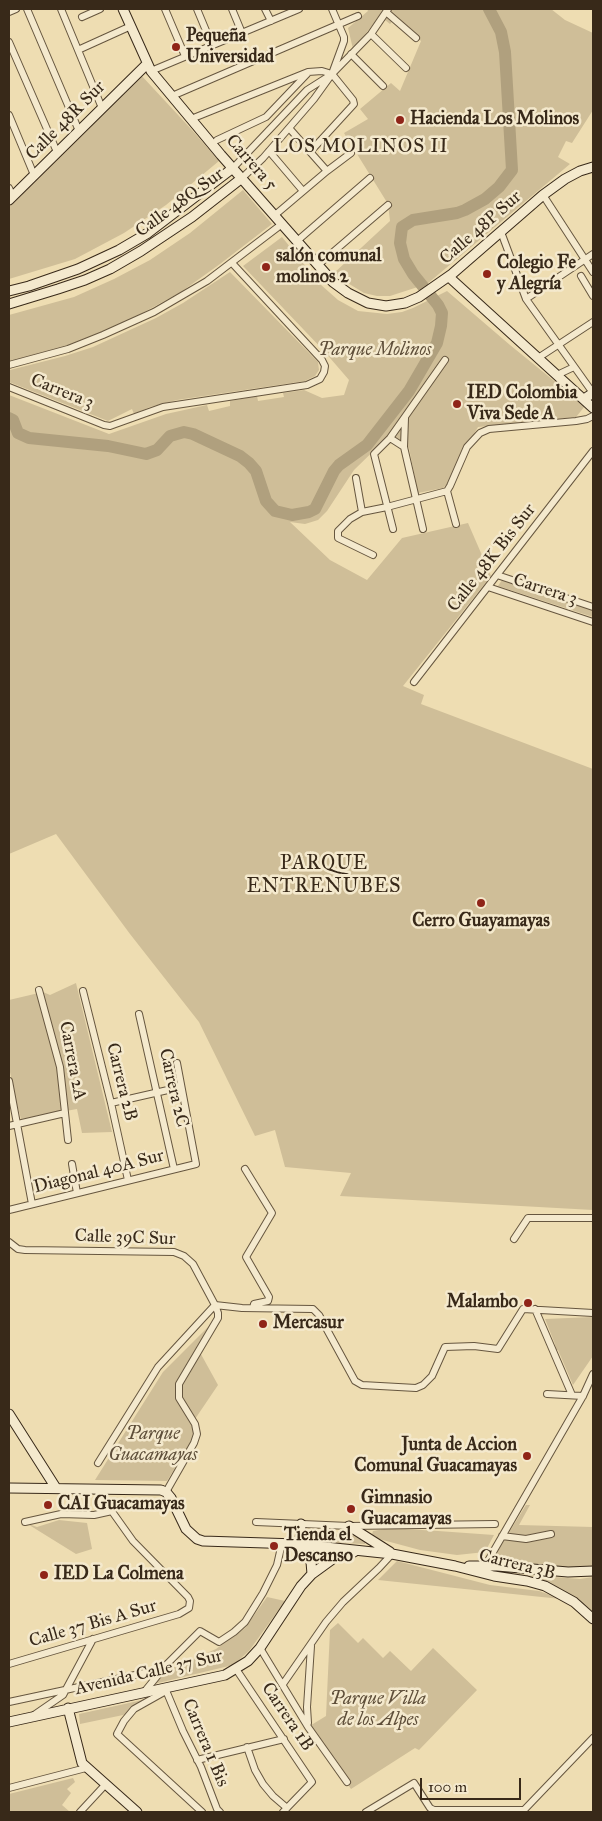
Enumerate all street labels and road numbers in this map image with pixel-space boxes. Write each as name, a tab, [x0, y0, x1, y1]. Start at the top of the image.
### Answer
street label: Calle 48R Sur	[22, 77, 110, 165]
street label: Carrera 5	[221, 131, 281, 195]
street label: Calle 48Q Sur	[132, 164, 228, 242]
street label: Calle 48P Sur	[436, 187, 526, 269]
street label: Carrera 3	[27, 370, 97, 414]
street label: Calle 48K Bis Sur	[443, 500, 541, 616]
street label: Carrera 3	[510, 570, 580, 610]
street label: Carrera 2A	[54, 1020, 90, 1102]
street label: Carrera 2B	[101, 1041, 141, 1123]
street label: Carrera 2C	[153, 1047, 193, 1129]
street label: Diagonal 40A Sur	[32, 1145, 166, 1199]
street label: Calle 39C Sur	[74, 1225, 176, 1251]
street label: Carrera 3B	[477, 1545, 557, 1585]
street label: Calle 37 Bis A Sur	[27, 1595, 159, 1653]
street label: Avenida Calle 37 Sur	[73, 1646, 225, 1700]
street label: Carrera 1B	[256, 1679, 318, 1755]
street label: Carrera 1 Bis	[177, 1696, 233, 1790]

